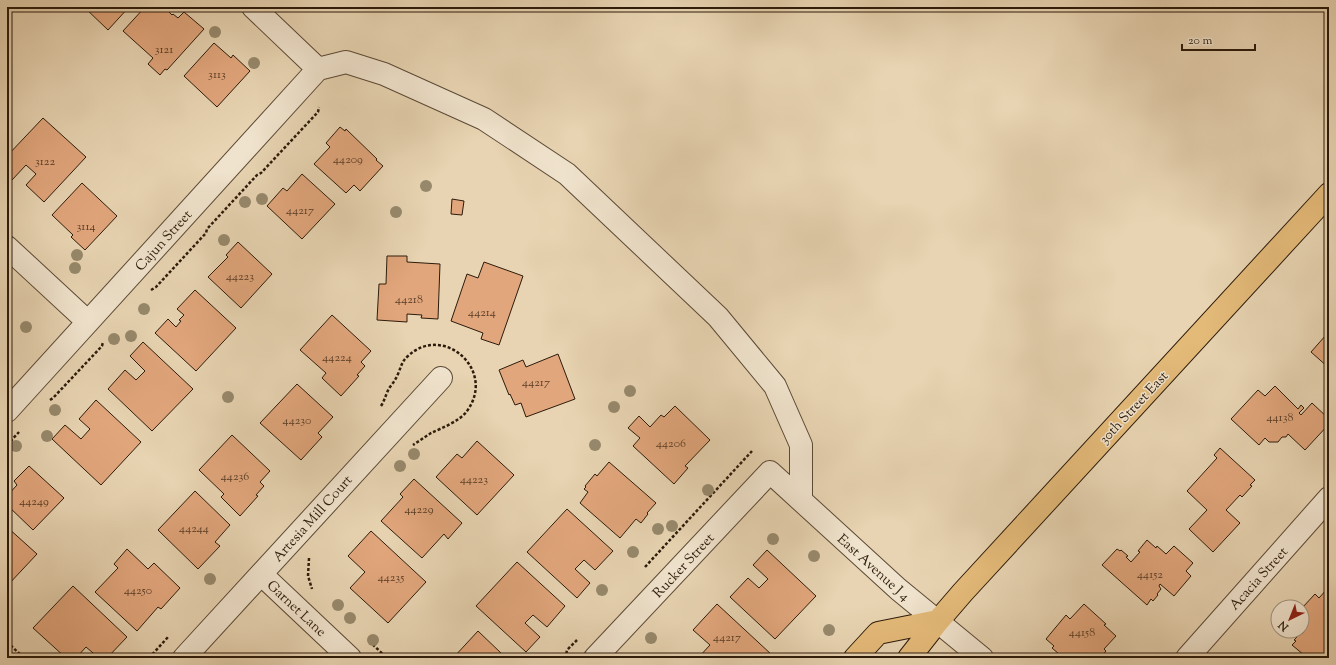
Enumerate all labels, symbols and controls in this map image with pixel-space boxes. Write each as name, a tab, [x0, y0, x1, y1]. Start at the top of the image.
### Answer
scale bar	[1182, 26, 1255, 52]
text: 20 m	[1188, 32, 1213, 50]
house number: 3121	[155, 41, 173, 59]
house number: 3113	[208, 66, 226, 84]
house number: 44209	[333, 151, 363, 169]
house number: 3122	[35, 153, 55, 171]
house number: 44217	[286, 202, 314, 220]
street label: Cajun Street	[131, 206, 198, 277]
house number: 3114	[76, 218, 96, 236]
house number: 44223	[226, 268, 254, 286]
house number: 44218	[395, 291, 423, 309]
house number: 44214	[468, 304, 496, 322]
house number: 44224	[322, 349, 352, 367]
street label: 30th Street East	[1095, 367, 1174, 449]
house number: 44217	[522, 374, 550, 392]
house number: 44138	[1266, 409, 1294, 427]
house number: 44230	[283, 412, 311, 430]
house number: 44206	[656, 435, 686, 453]
house number: 44236	[221, 468, 249, 486]
street label: Artesia Mill Court	[269, 471, 358, 567]
house number: 44223	[460, 471, 488, 489]
house number: 44249	[19, 493, 49, 511]
house number: 44229	[404, 501, 434, 519]
house number: 44244	[179, 520, 209, 538]
street label: Rucker Street	[649, 529, 720, 603]
street label: East Avenue J 4	[832, 530, 914, 607]
street label: Acacia Street	[1226, 543, 1294, 615]
house number: 44152	[1137, 566, 1163, 584]
house number: 44235	[378, 569, 404, 587]
street label: Garnet Lane	[261, 577, 330, 642]
house number: 44250	[124, 582, 152, 600]
north arrow	[1270, 599, 1310, 639]
text: N	[1275, 617, 1293, 635]
house number: 44158	[1069, 624, 1095, 642]
house number: 44217	[713, 629, 741, 647]

